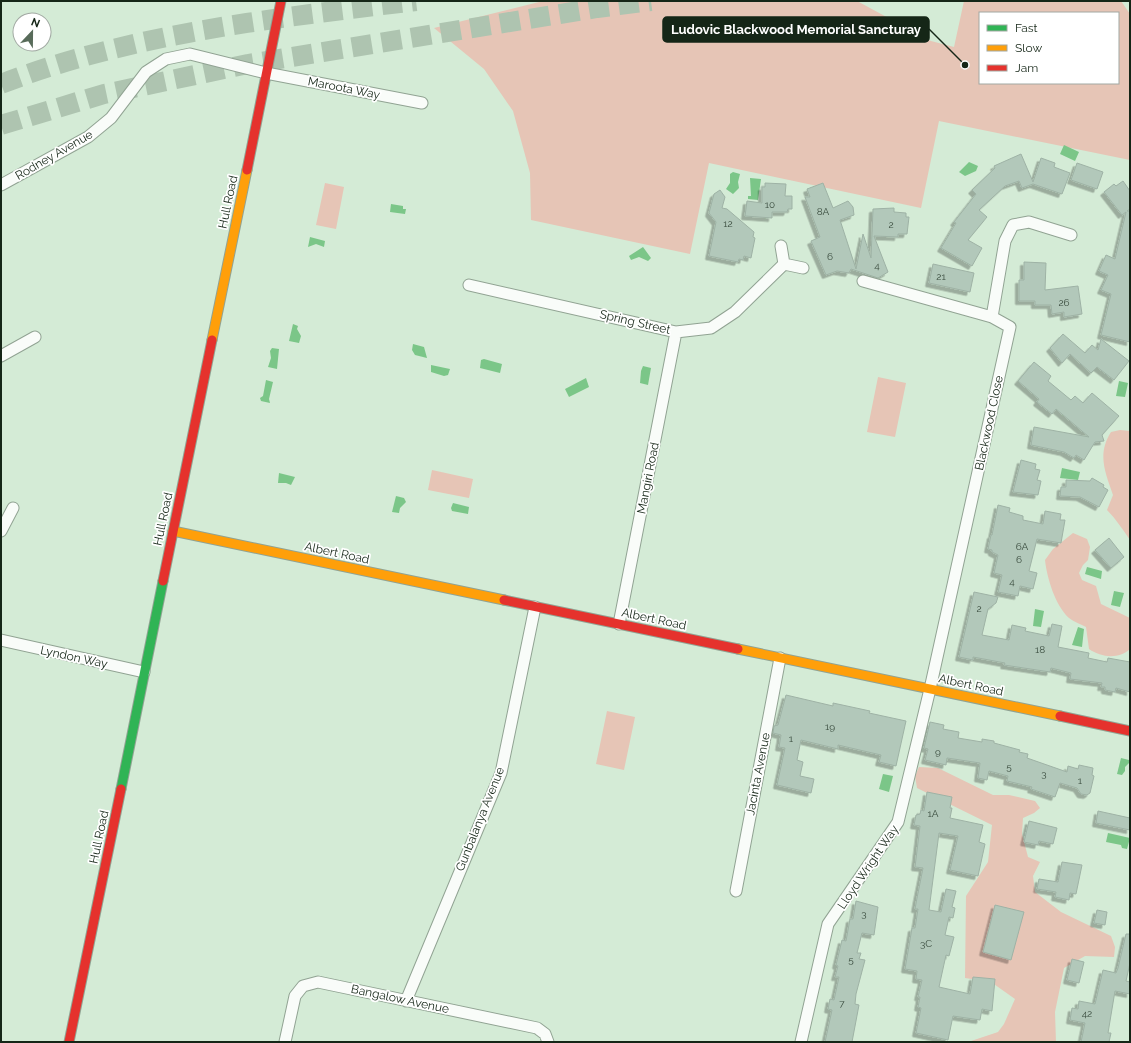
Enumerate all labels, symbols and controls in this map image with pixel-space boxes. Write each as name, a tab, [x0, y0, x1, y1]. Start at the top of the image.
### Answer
north arrow	[12, 12, 52, 52]
legend	[979, 12, 1119, 84]
text: N	[29, 16, 42, 31]
callout: Ludovic Blackwood Memorial Sancturay	[663, 17, 929, 42]
text: Fast	[1015, 21, 1038, 35]
text: Ludovic Blackwood Memorial Sancturay	[671, 22, 921, 37]
text: Slow	[1015, 41, 1042, 55]
text: Jam	[1015, 61, 1038, 75]
street label: Maroota Way	[307, 74, 382, 102]
street label: Rodney Avenue	[13, 127, 95, 183]
street label: Hull Road	[216, 174, 240, 230]
house number: 10	[765, 199, 775, 210]
house number: 8A	[817, 206, 830, 217]
house number: 12	[723, 218, 733, 229]
house number: 2	[888, 219, 894, 230]
house number: 6	[827, 251, 833, 262]
house number: 4	[874, 260, 880, 271]
house number: 21	[936, 271, 946, 282]
house number: 26	[1058, 297, 1070, 308]
street label: Spring Street	[598, 307, 672, 337]
street label: Blackwood Close	[972, 374, 1006, 472]
street label: Mangiri Road	[634, 441, 662, 515]
street label: Hull Road	[151, 491, 175, 547]
street label: Albert Road	[303, 539, 371, 567]
house number: 6A	[1016, 541, 1029, 552]
house number: 6	[1016, 554, 1022, 565]
house number: 4	[1009, 576, 1015, 587]
house number: 2	[976, 603, 982, 614]
street label: Albert Road	[620, 605, 688, 633]
street label: Lyndon Way	[39, 643, 109, 671]
house number: 18	[1035, 644, 1045, 655]
street label: Albert Road	[937, 671, 1005, 699]
house number: 19	[825, 721, 835, 732]
street label: Jacinta Avenue	[743, 732, 773, 816]
house number: 1	[789, 733, 794, 744]
house number: 9	[935, 746, 941, 757]
house number: 5	[1006, 761, 1012, 772]
street label: Gunbalanya Avenue	[453, 765, 507, 873]
house number: 3	[1041, 768, 1047, 779]
house number: 1	[1078, 775, 1083, 786]
house number: 1A	[927, 808, 939, 819]
street label: Hull Road	[87, 809, 111, 865]
street label: Lloyd Wright Way	[835, 822, 902, 912]
house number: 3	[861, 908, 867, 919]
house number: 3C	[920, 938, 932, 949]
house number: 5	[848, 954, 854, 965]
street label: Bangalow Avenue	[350, 982, 450, 1016]
house number: 7	[839, 998, 845, 1009]
house number: 42	[1082, 1008, 1092, 1019]

